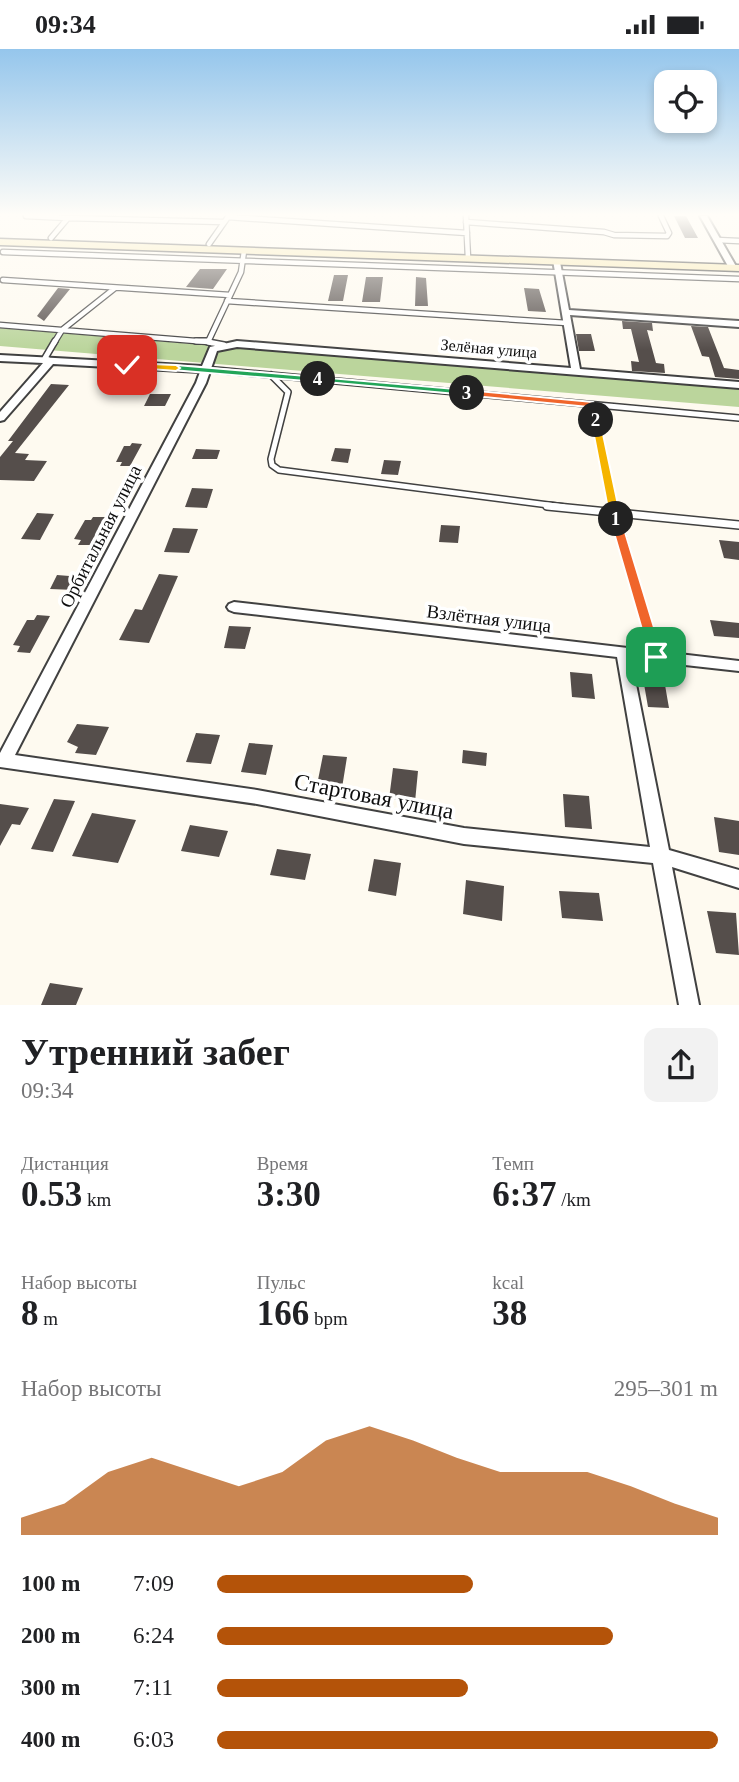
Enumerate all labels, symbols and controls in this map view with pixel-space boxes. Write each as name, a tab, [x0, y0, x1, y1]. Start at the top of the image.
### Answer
text: 09:34	[35, 10, 96, 39]
map controls	[654, 70, 717, 133]
button: locate	[654, 70, 717, 133]
pin	[97, 335, 157, 395]
street label: Зелёная улица	[440, 336, 538, 362]
icon: check	[108, 346, 146, 384]
pin: 4	[300, 361, 336, 397]
text: 4	[313, 368, 322, 389]
pin: 3	[449, 375, 484, 411]
text: 3	[462, 382, 471, 403]
pin: 2	[578, 403, 614, 437]
text: 2	[591, 409, 600, 430]
street label: Орбитальная улица	[55, 461, 146, 611]
pin: 1	[598, 501, 634, 537]
text: 1	[611, 508, 620, 529]
street label: Взлётная улица	[425, 600, 553, 637]
pin	[626, 627, 686, 687]
icon: arrive	[637, 638, 675, 676]
street label: Стартовая улица	[292, 769, 456, 824]
button: share	[644, 1028, 718, 1102]
text: Утренний забег	[21, 1031, 290, 1073]
text: 09:34	[21, 1078, 73, 1103]
text: Дистанция	[21, 1153, 109, 1174]
text: Время	[257, 1153, 308, 1174]
text: Темп	[492, 1153, 534, 1174]
text: 0.53	[21, 1175, 82, 1214]
text: 3:30	[257, 1175, 321, 1214]
text: 6:37	[492, 1175, 556, 1214]
text: km	[82, 1189, 111, 1210]
text: /km	[556, 1189, 591, 1210]
text: Набор высоты	[21, 1272, 137, 1293]
text: Пульс	[257, 1272, 306, 1293]
text: kcal	[492, 1272, 524, 1293]
text: 8	[21, 1294, 39, 1333]
text: 166	[257, 1294, 309, 1333]
text: 38	[492, 1294, 527, 1333]
text: m	[39, 1308, 58, 1329]
text: bpm	[309, 1308, 348, 1329]
text: Набор высоты	[21, 1376, 162, 1401]
text: 295–301 m	[614, 1376, 718, 1401]
text: 100 m	[21, 1571, 80, 1596]
text: 7:09	[133, 1571, 174, 1596]
text: 200 m	[21, 1623, 80, 1648]
text: 6:24	[133, 1623, 174, 1648]
text: 300 m	[21, 1675, 80, 1700]
text: 7:11	[133, 1675, 173, 1700]
text: 400 m	[21, 1727, 80, 1752]
text: 6:03	[133, 1727, 174, 1752]

